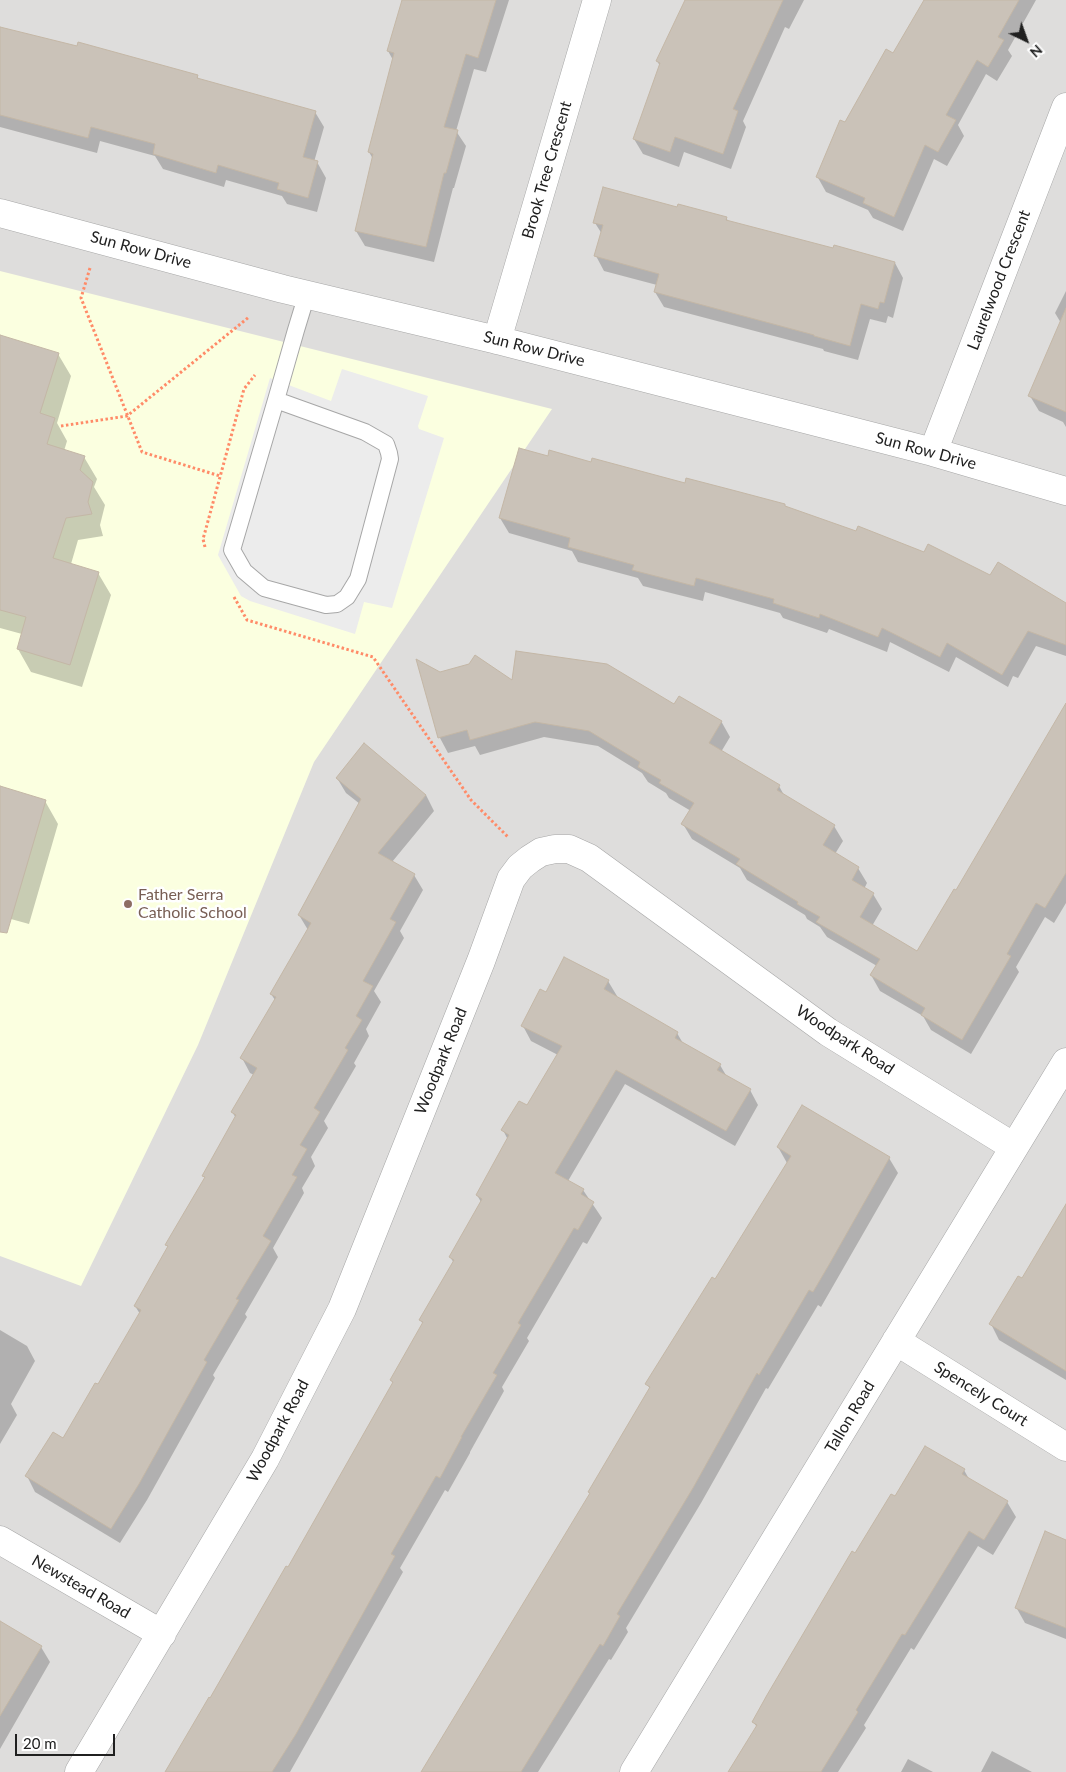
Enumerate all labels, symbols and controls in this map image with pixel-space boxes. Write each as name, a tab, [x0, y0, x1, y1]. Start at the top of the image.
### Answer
north arrow	[1001, 15, 1051, 65]
text: N	[1027, 42, 1046, 61]
street label: Brook Tree Crescent	[518, 99, 576, 241]
street label: Laurelwood Crescent	[963, 207, 1035, 353]
street label: Sun Row Drive	[88, 227, 194, 273]
street label: Sun Row Drive	[481, 327, 587, 371]
street label: Sun Row Drive	[873, 428, 979, 474]
place label: Father Serra Catholic School	[138, 885, 247, 923]
marker: Father Serra Catholic School	[122, 898, 134, 910]
street label: Woodpark Road	[792, 1001, 898, 1079]
street label: Woodpark Road	[411, 1005, 471, 1117]
street label: Spencely Court	[931, 1358, 1031, 1430]
street label: Woodpark Road	[243, 1377, 313, 1485]
street label: Tallon Road	[821, 1377, 879, 1457]
street label: Newstead Road	[28, 1551, 134, 1623]
scale bar	[18, 1724, 118, 1756]
text: 20 m	[23, 1734, 57, 1752]

